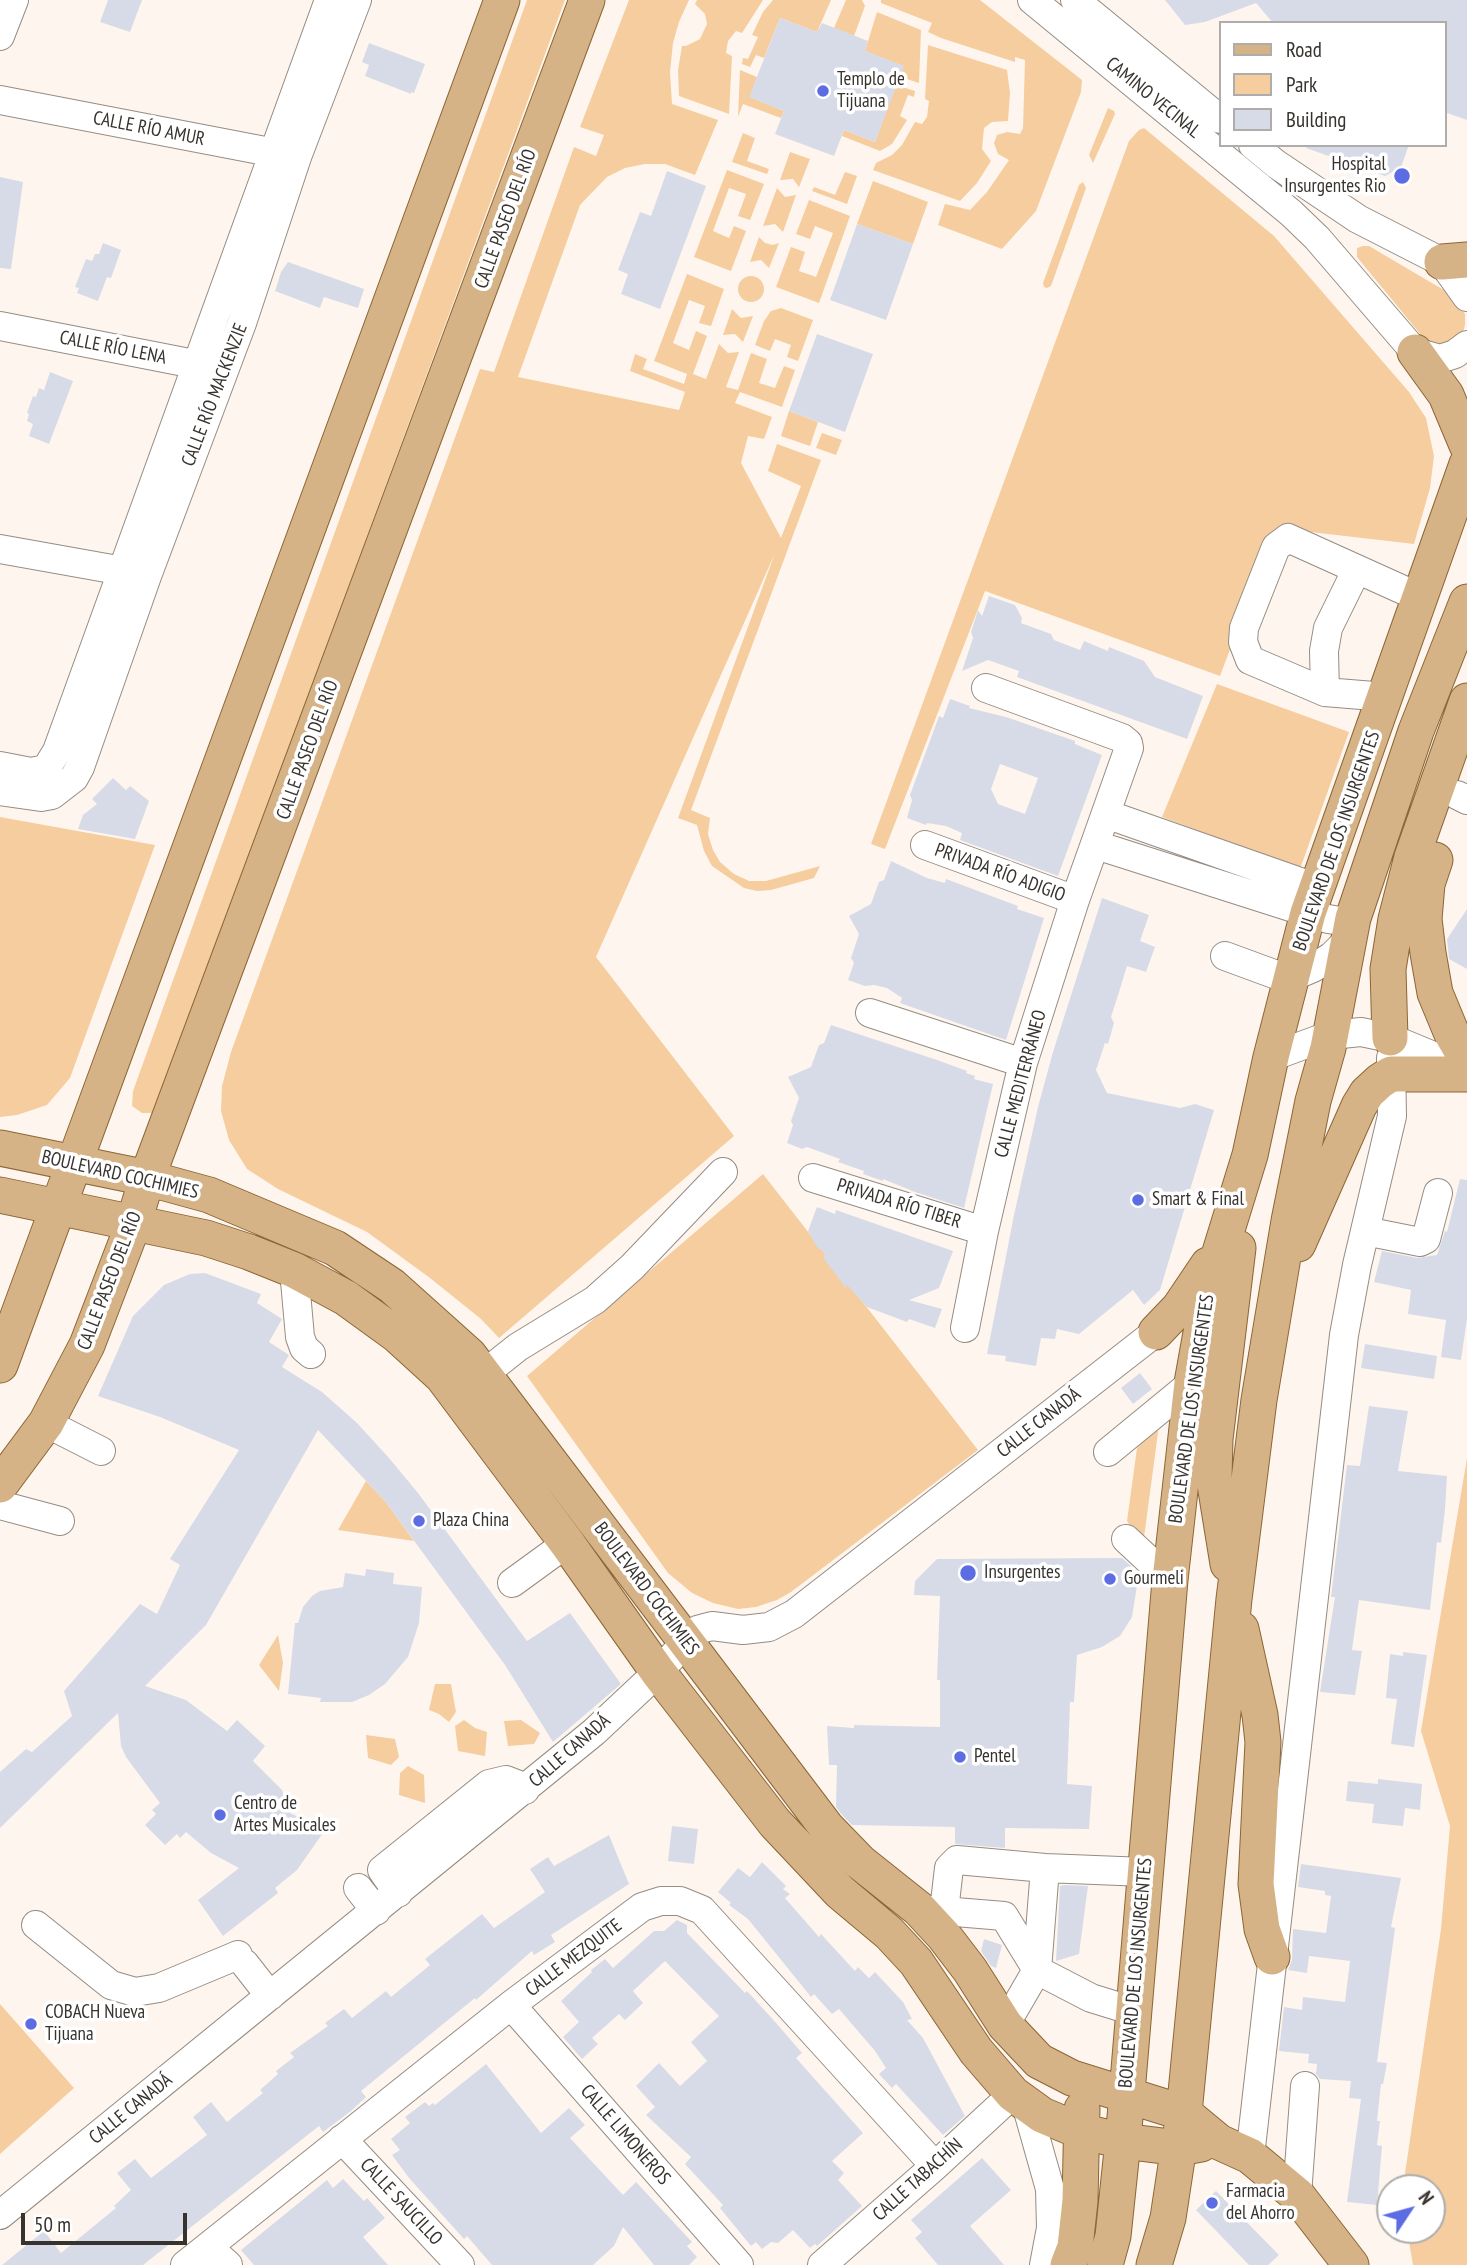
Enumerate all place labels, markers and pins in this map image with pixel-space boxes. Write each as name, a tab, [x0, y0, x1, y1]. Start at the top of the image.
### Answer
place label: Templo de Tijuana	[837, 69, 905, 113]
marker: Templo de Tijuana	[815, 83, 831, 99]
place label: Hospital Insurgentes Rio	[1284, 154, 1386, 198]
marker: Hospital Insurgentes Rio	[1392, 166, 1412, 186]
place label: Smart & Final	[1152, 1189, 1244, 1211]
marker: Smart & Final	[1130, 1192, 1146, 1208]
place label: Plaza China	[433, 1510, 509, 1532]
marker: Plaza China	[411, 1513, 427, 1529]
place label: Insurgentes	[984, 1562, 1060, 1584]
marker: Insurgentes	[958, 1563, 978, 1583]
place label: Gourmeli	[1124, 1568, 1184, 1590]
marker: Gourmeli	[1102, 1571, 1118, 1587]
place label: Pentel	[974, 1746, 1016, 1768]
marker: Pentel	[952, 1749, 968, 1765]
place label: Centro de Artes Musicales	[234, 1793, 336, 1837]
marker: Centro de Artes Musicales	[212, 1807, 228, 1823]
place label: COBACH Nueva Tijuana	[45, 2002, 145, 2046]
marker: COBACH Nueva Tijuana	[23, 2016, 39, 2032]
place label: Farmacia del Ahorro	[1226, 2181, 1295, 2225]
marker: Farmacia del Ahorro	[1204, 2195, 1220, 2211]

